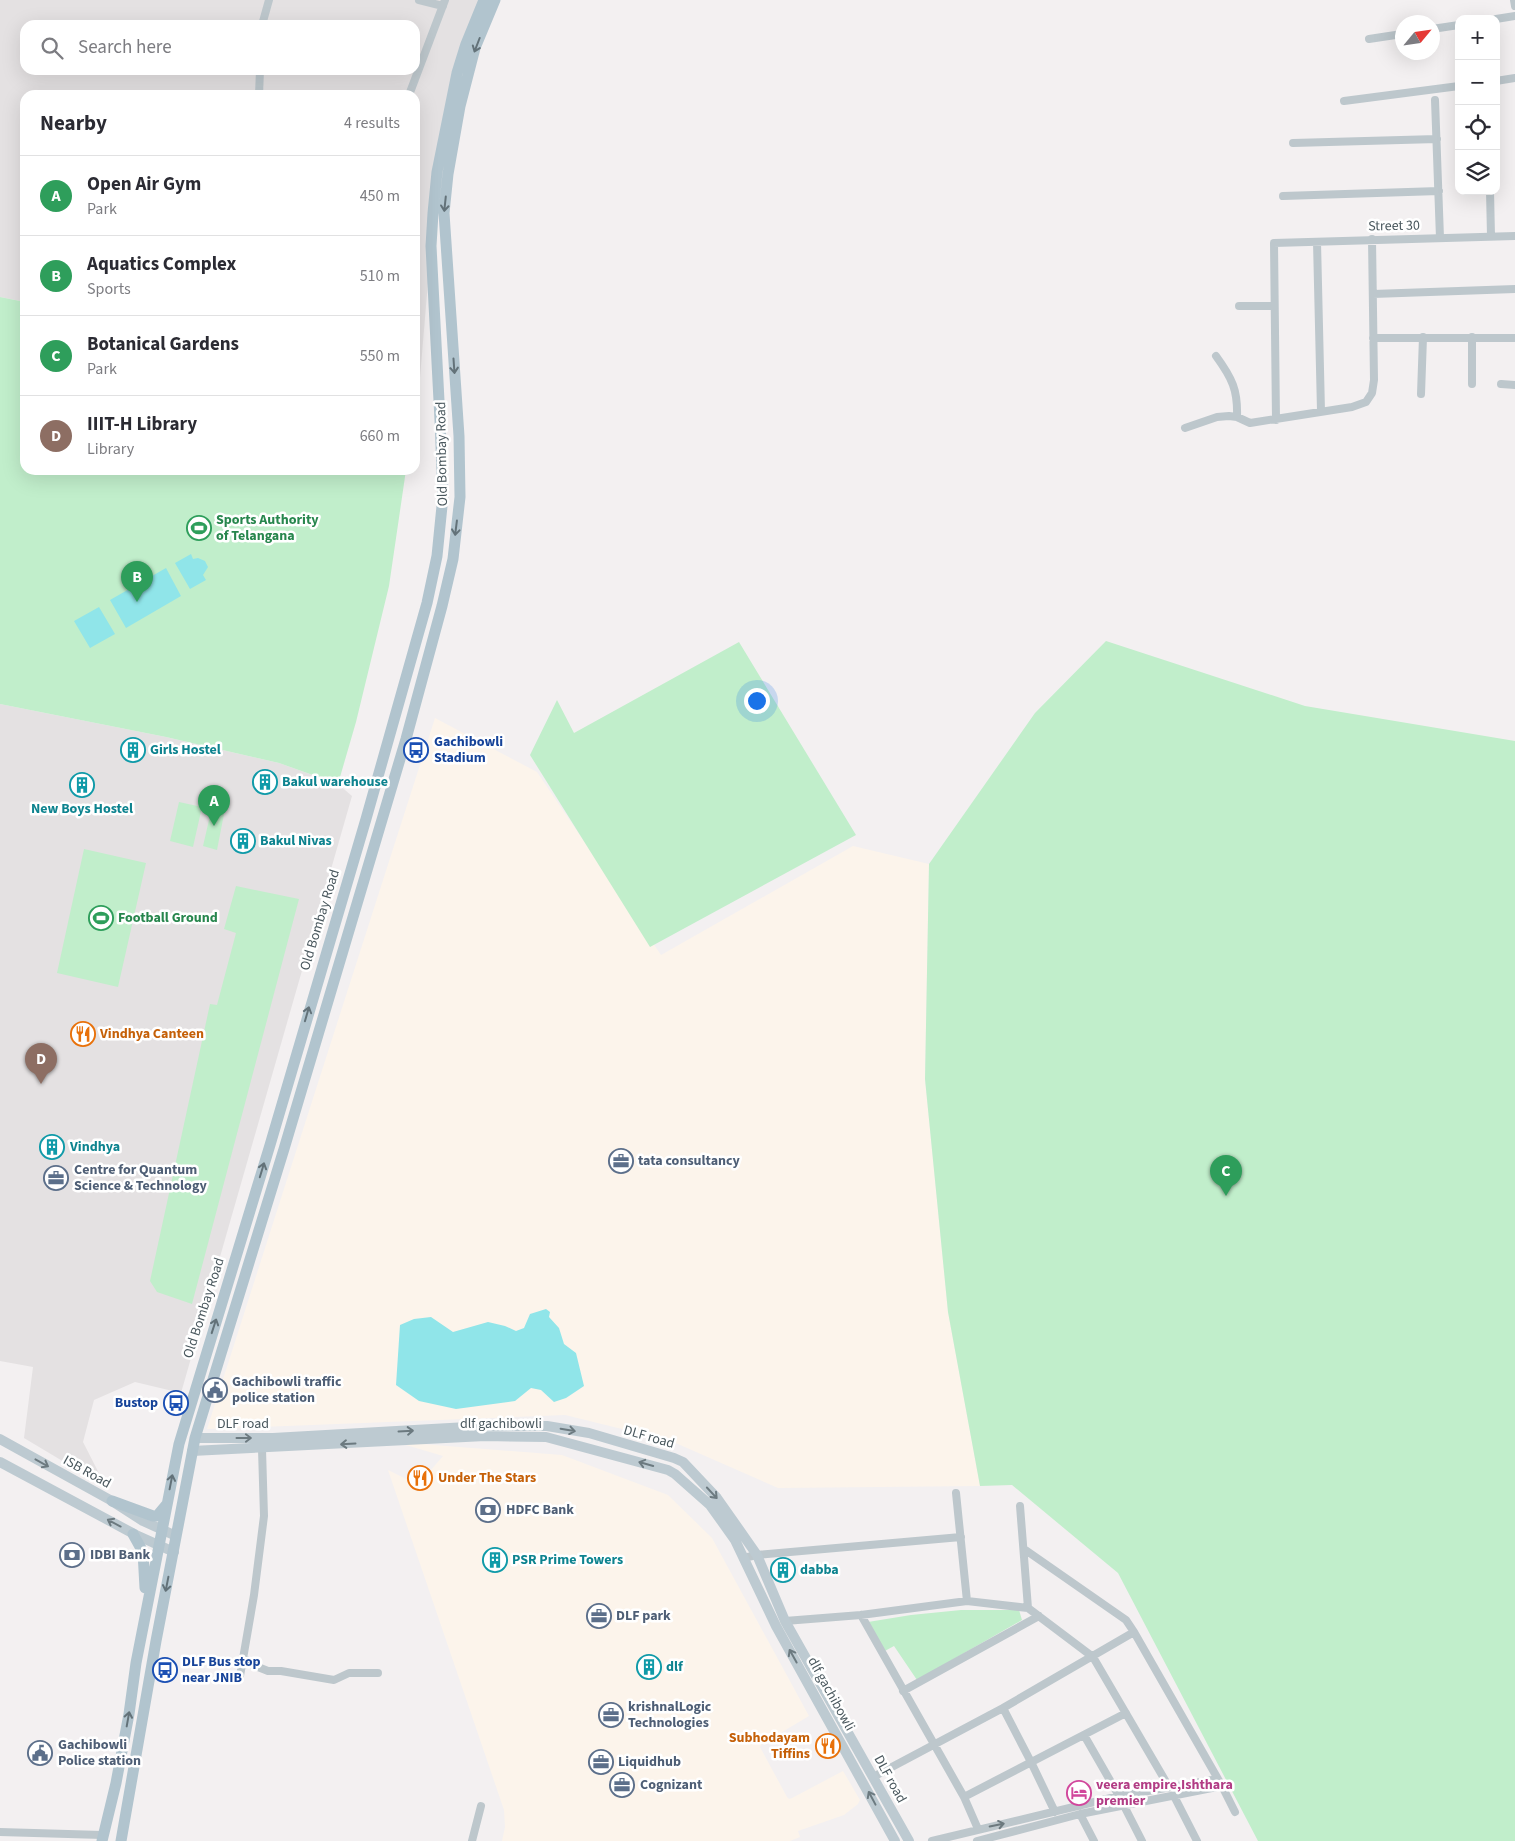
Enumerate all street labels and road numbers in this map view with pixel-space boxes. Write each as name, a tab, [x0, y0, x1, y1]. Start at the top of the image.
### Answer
street label: Street 30	[1368, 216, 1420, 236]
street label: Old Bombay Road	[431, 401, 453, 507]
street label: Old Bombay Road	[295, 867, 345, 973]
street label: Old Bombay Road	[178, 1255, 230, 1361]
street label: DLF road	[217, 1414, 269, 1434]
street label: dlf gachibowli	[460, 1414, 542, 1434]
street label: DLF road	[621, 1420, 677, 1454]
street label: ISB Road	[59, 1451, 115, 1493]
street label: dlf gachibowli	[802, 1653, 860, 1735]
street label: DLF road	[869, 1751, 911, 1807]

